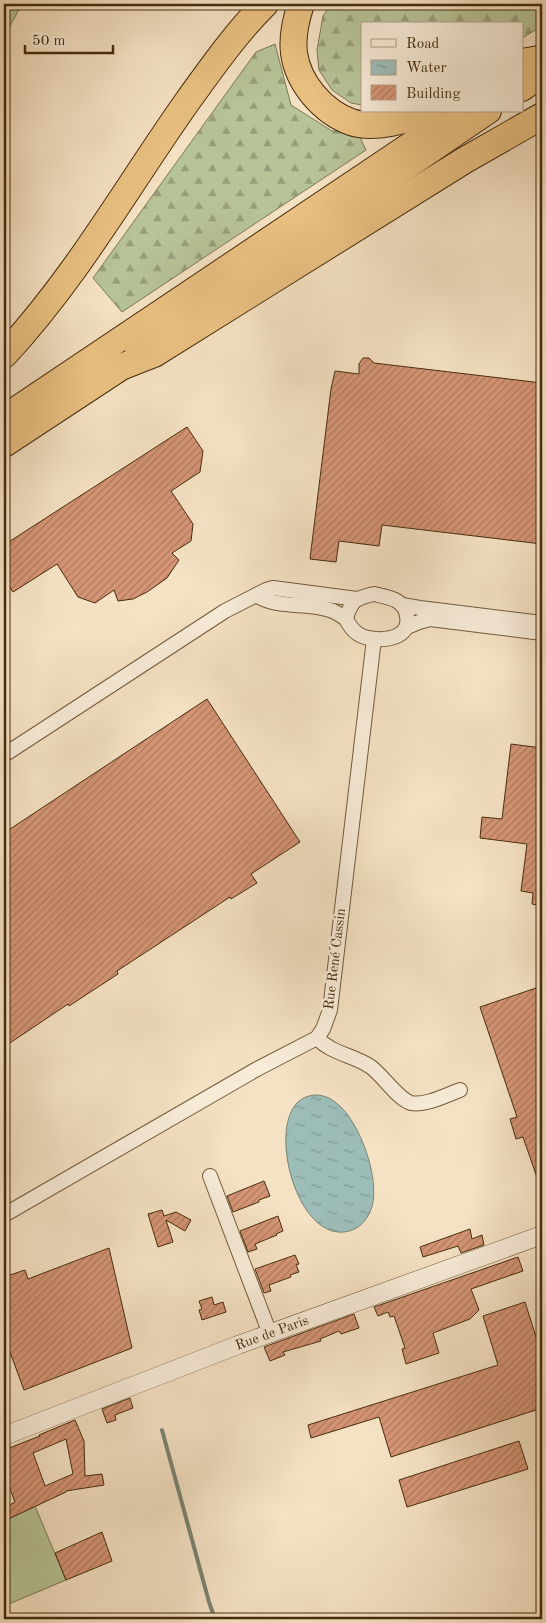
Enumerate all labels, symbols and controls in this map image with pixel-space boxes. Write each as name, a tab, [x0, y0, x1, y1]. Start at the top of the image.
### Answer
scale bar	[25, 22, 112, 54]
legend	[361, 22, 524, 112]
text: 50 m	[32, 34, 66, 49]
text: Road	[406, 37, 440, 52]
text: Water	[406, 61, 447, 76]
text: Building	[406, 87, 461, 102]
street label: Rue René Cassin	[322, 907, 348, 1010]
street label: Rue de Paris	[233, 1313, 311, 1353]

